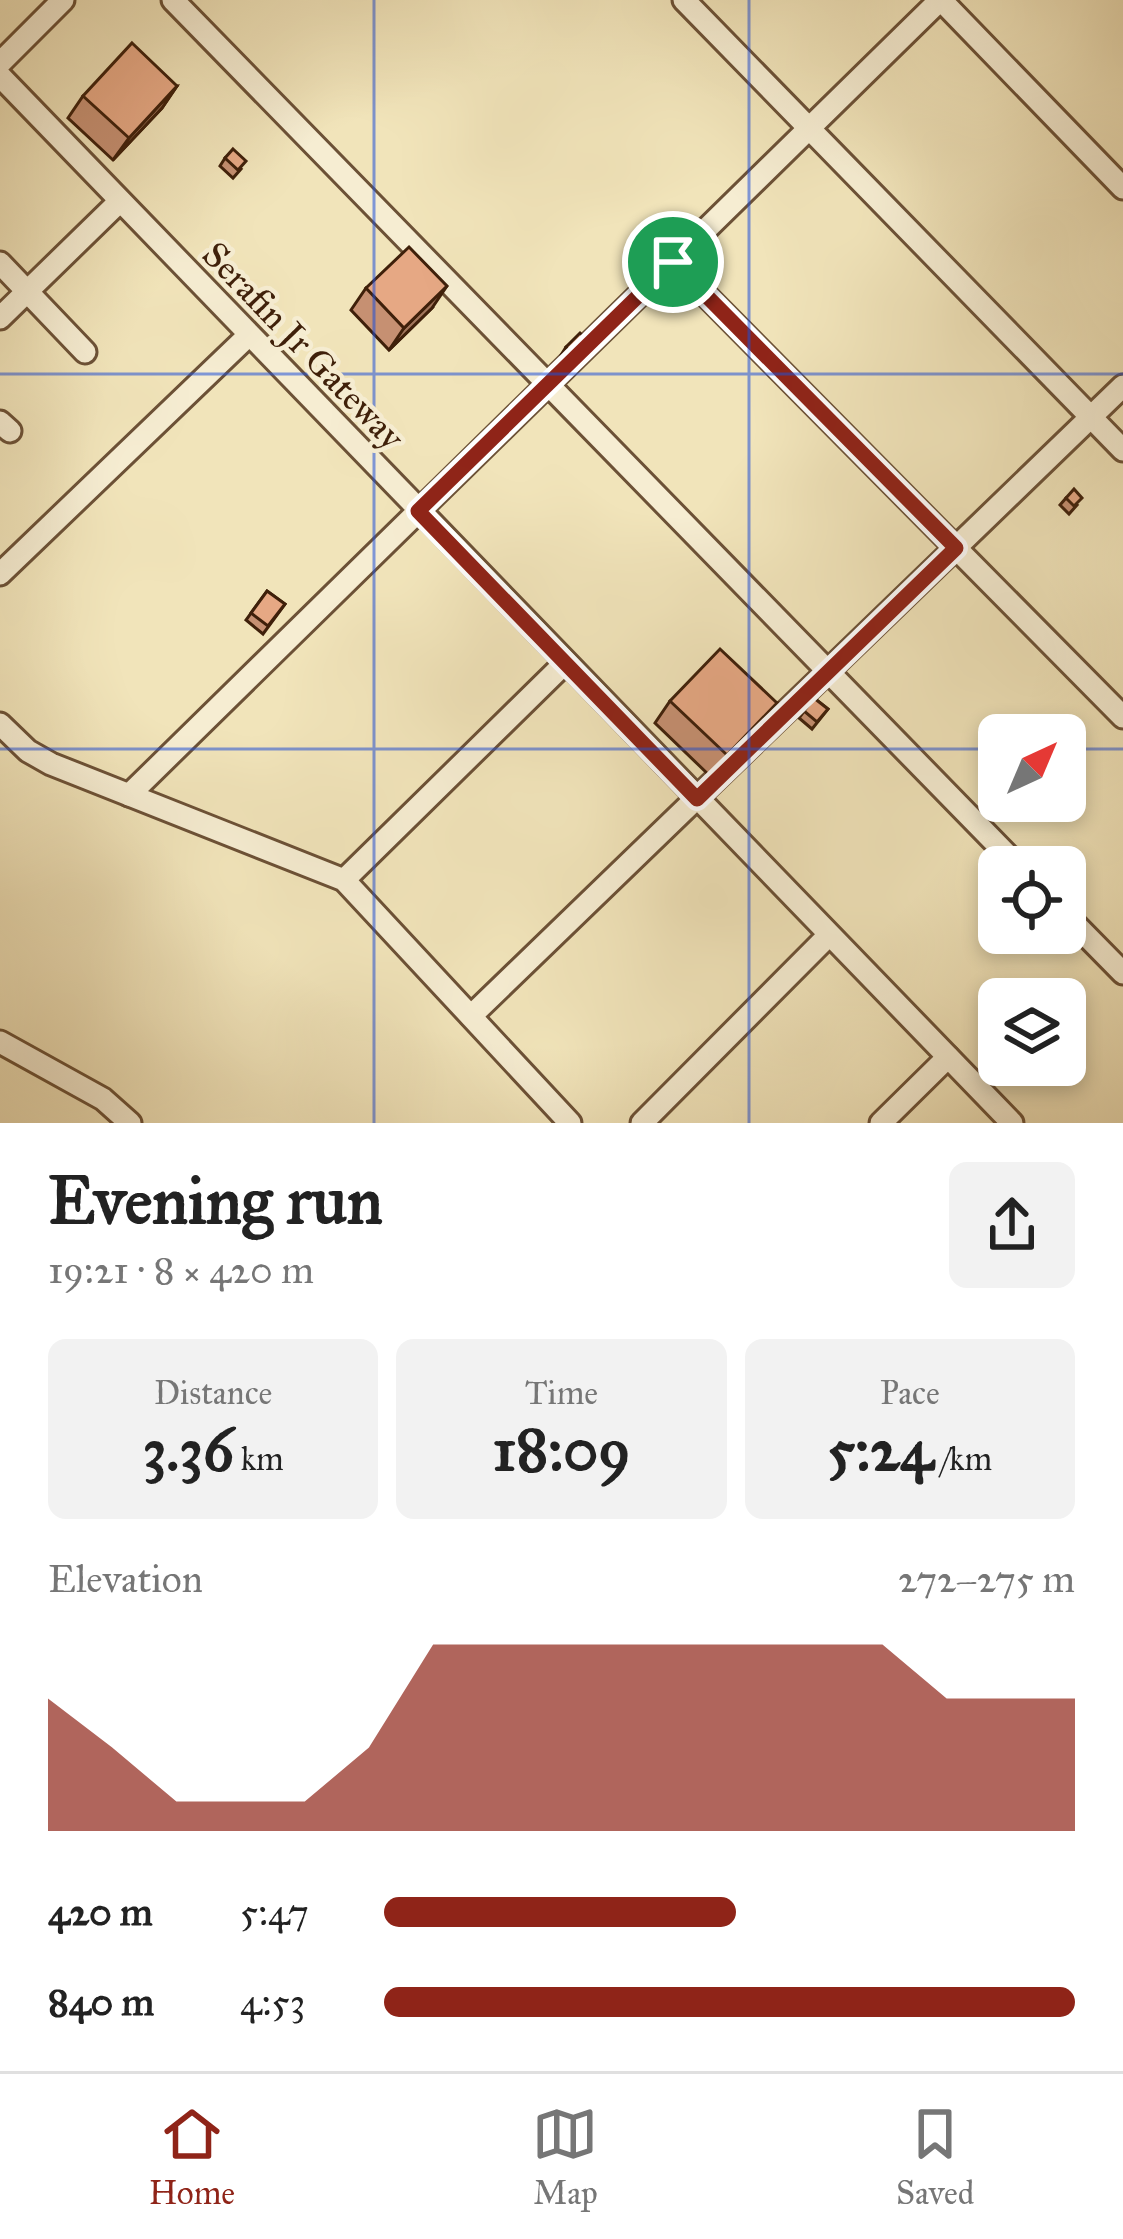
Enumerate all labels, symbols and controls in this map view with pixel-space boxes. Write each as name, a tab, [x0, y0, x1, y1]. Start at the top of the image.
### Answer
pin	[622, 211, 724, 313]
icon: arrive	[640, 229, 706, 295]
street label: Serafin Jr Gateway	[193, 233, 414, 460]
north arrow	[978, 714, 1086, 822]
map controls	[978, 714, 1086, 1086]
button: locate	[978, 846, 1086, 954]
button: layers	[978, 978, 1086, 1086]
text: Evening run	[48, 1160, 383, 1241]
button: share	[949, 1162, 1075, 1288]
text: 19:21 · 8 × 420 m	[48, 1246, 314, 1294]
text: Distance	[154, 1373, 272, 1413]
text: Time	[525, 1373, 598, 1413]
text: Pace	[880, 1373, 940, 1413]
text: 3.36	[142, 1413, 234, 1486]
text: 18:09	[493, 1413, 630, 1486]
text: 5:24	[827, 1413, 933, 1486]
text: km	[234, 1439, 284, 1479]
text: /km	[933, 1439, 992, 1479]
text: Elevation	[48, 1555, 203, 1603]
text: 272–275 m	[898, 1555, 1075, 1603]
text: 420 m	[48, 1888, 153, 1936]
text: 5:47	[240, 1888, 309, 1936]
text: 840 m	[48, 1978, 154, 2026]
text: 4:53	[240, 1978, 305, 2026]
tab: Home	[149, 2101, 235, 2213]
tab: Map	[532, 2101, 598, 2213]
tab: Saved	[896, 2101, 974, 2213]

